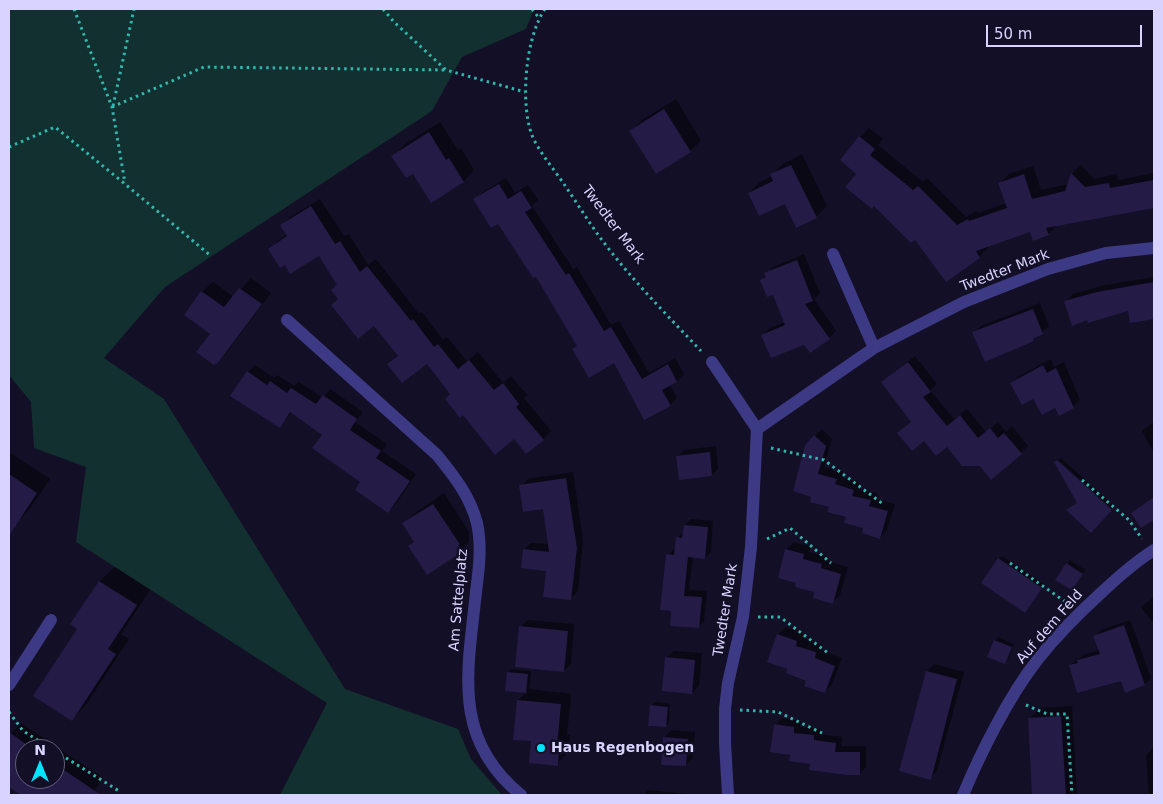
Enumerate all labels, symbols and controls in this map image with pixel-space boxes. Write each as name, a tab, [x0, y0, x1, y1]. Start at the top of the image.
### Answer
scale bar	[988, 15, 1144, 47]
text: 50 m	[994, 25, 1032, 43]
street label: Twedter Mark	[578, 182, 648, 268]
street label: Twedter Mark	[958, 246, 1052, 296]
street label: Am Sattelplatz	[446, 548, 472, 652]
street label: Twedter Mark	[710, 562, 742, 658]
street label: Auf dem Feld	[1013, 587, 1087, 667]
north arrow	[15, 739, 65, 789]
place label: Haus Regenbogen	[551, 740, 694, 756]
text: N	[34, 742, 46, 758]
marker: Haus Regenbogen	[535, 742, 547, 754]

